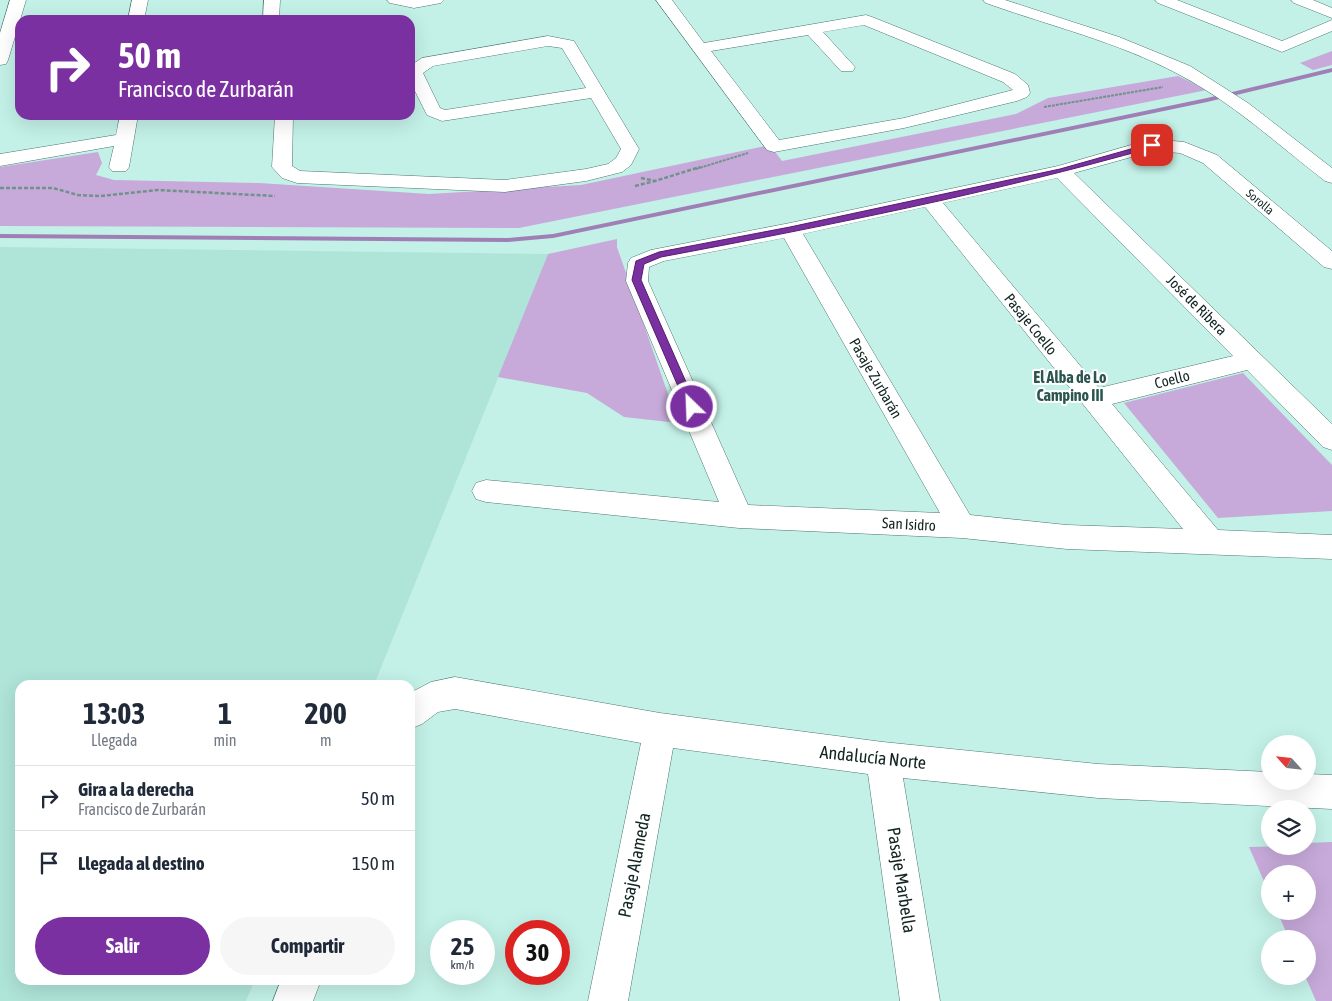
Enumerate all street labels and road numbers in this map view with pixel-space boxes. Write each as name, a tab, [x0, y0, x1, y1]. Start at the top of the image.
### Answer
street label: Sorolla	[1243, 186, 1277, 218]
street label: José de Ribera	[1163, 271, 1231, 339]
street label: Pasaje Coello	[1001, 290, 1061, 358]
street label: Pasaje Zurbarán	[846, 335, 906, 421]
street label: Coello	[1153, 366, 1191, 392]
street label: San Isidro	[882, 514, 936, 534]
street label: Andalucía Norte	[819, 741, 927, 773]
street label: Pasaje Alameda	[614, 811, 654, 919]
street label: Pasaje Marbella	[883, 826, 921, 934]

